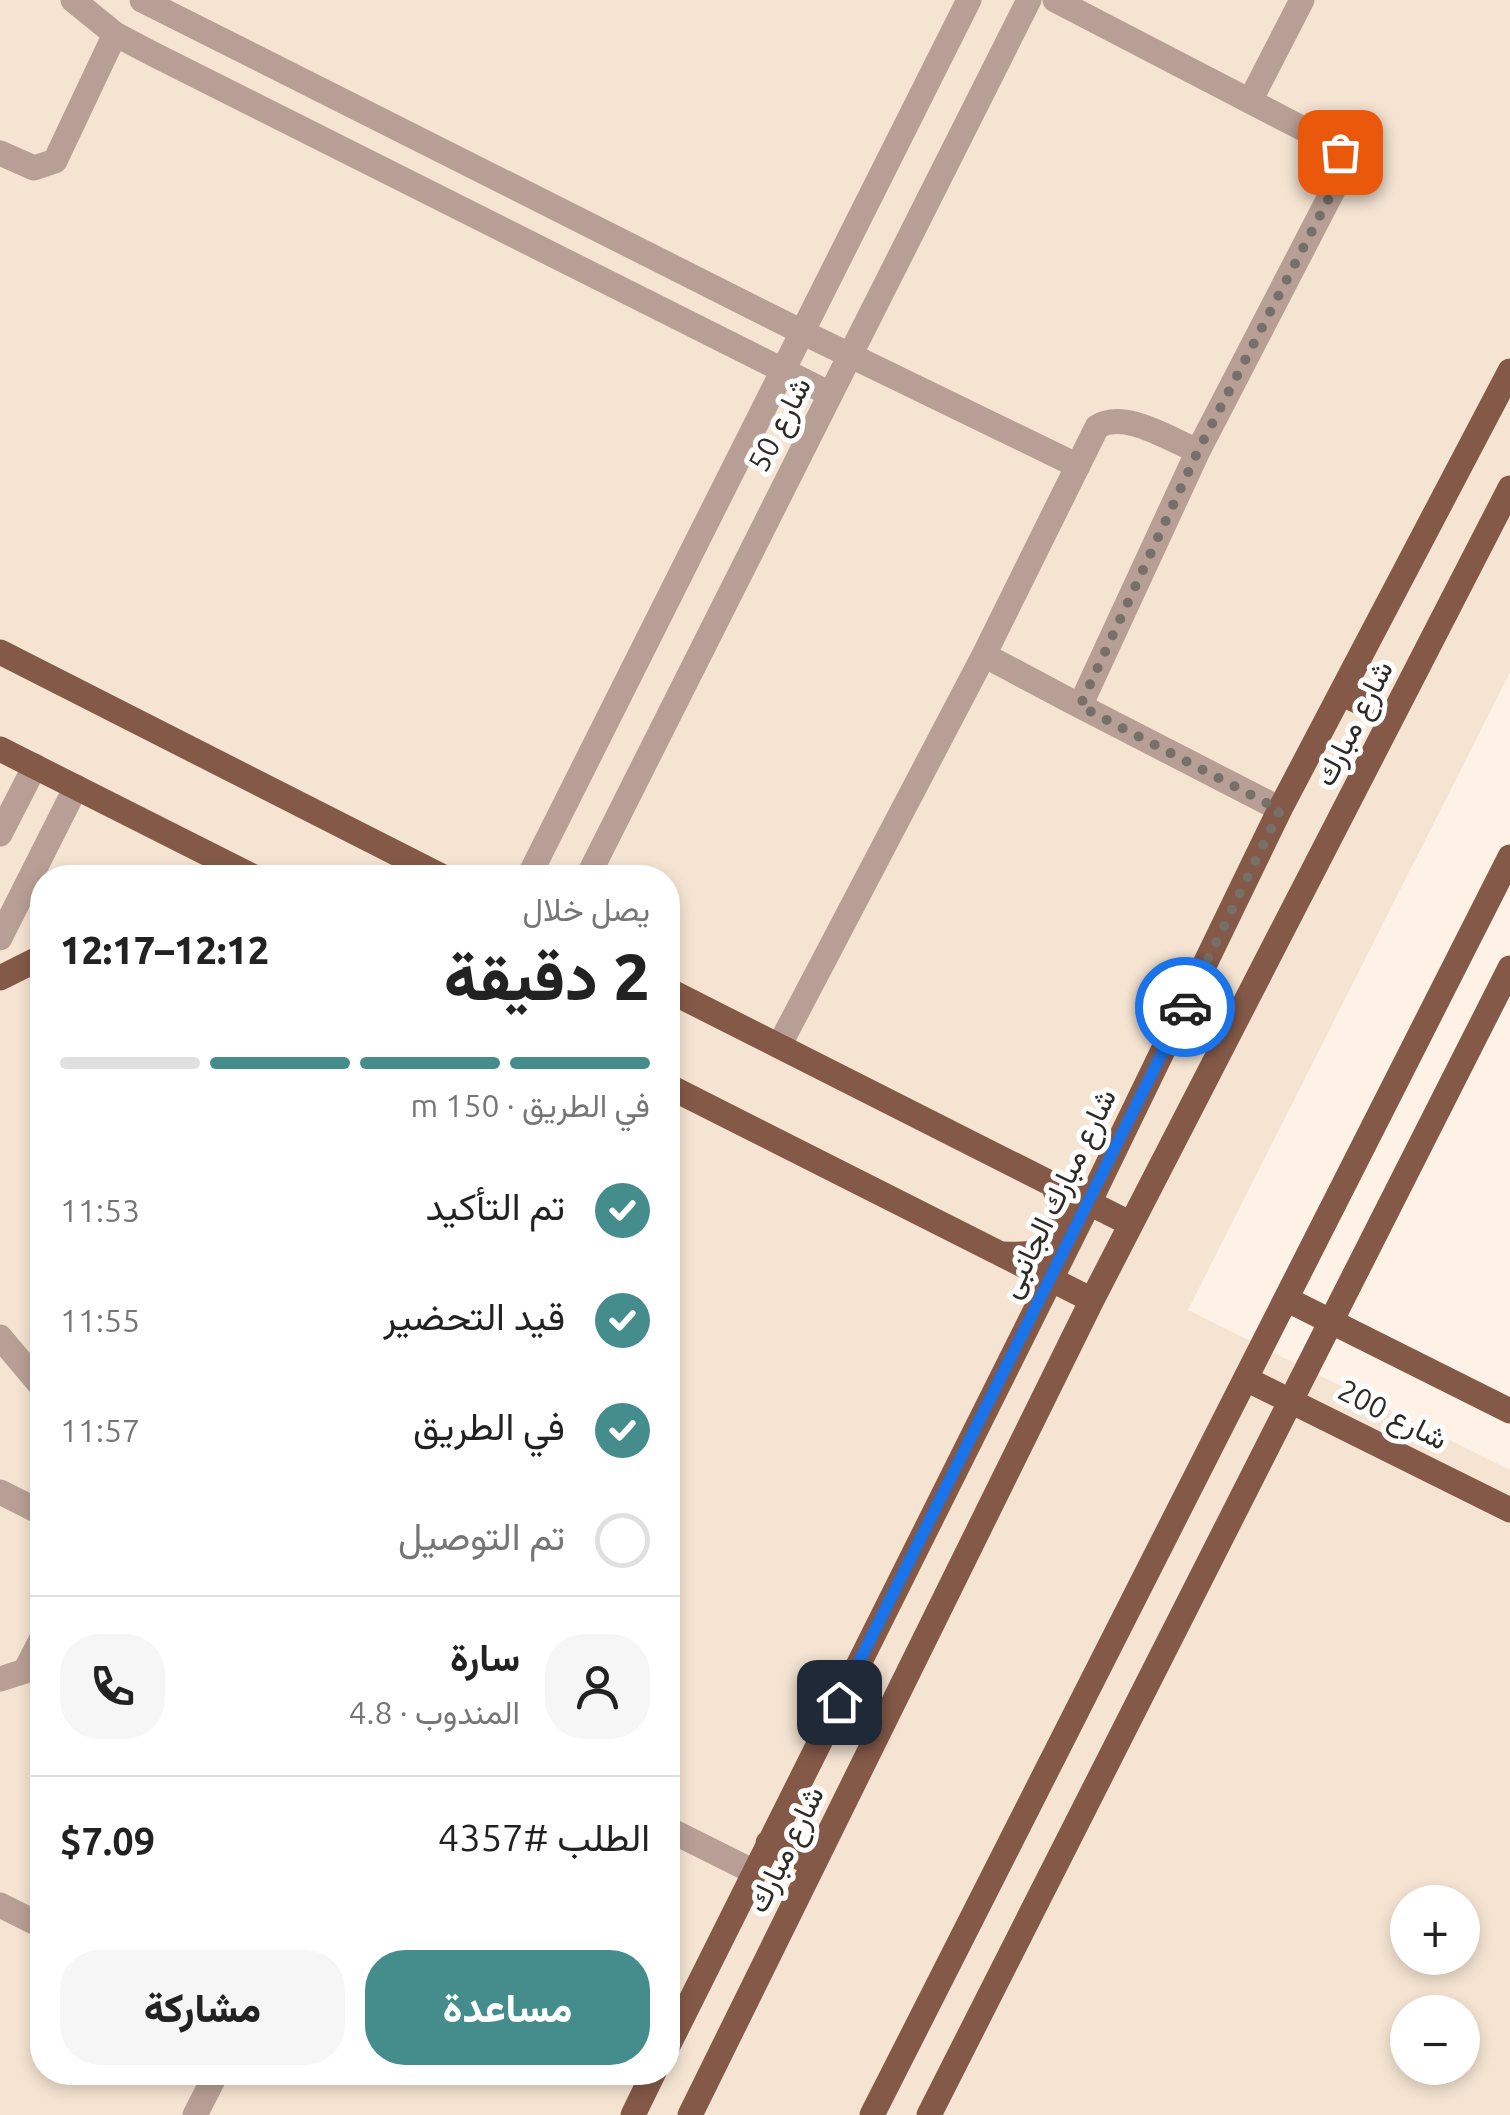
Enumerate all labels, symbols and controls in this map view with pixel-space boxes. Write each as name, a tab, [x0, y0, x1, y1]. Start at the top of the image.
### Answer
pin	[1298, 110, 1383, 195]
icon: bag	[1313, 125, 1368, 180]
street label: شارع 50	[741, 371, 821, 479]
street label: شارع مبارك	[1307, 655, 1403, 793]
text: يصل خلال	[523, 891, 650, 927]
text: 12:12–12:17	[60, 929, 269, 971]
text: 2 دقيقة	[444, 939, 650, 1012]
courier	[1135, 957, 1235, 1057]
icon: car	[1158, 980, 1213, 1035]
street label: شارع مبارك الجانبى	[992, 1083, 1126, 1305]
text: في الطريق · 150 m	[410, 1087, 650, 1123]
icon: check	[595, 1183, 650, 1238]
text: تم التأكيد	[425, 1185, 565, 1227]
text: 11:53	[60, 1192, 140, 1228]
icon: check	[595, 1293, 650, 1348]
text: قيد التحضير	[383, 1295, 565, 1337]
text: 11:55	[60, 1302, 140, 1338]
street label: شارع 200	[1331, 1372, 1453, 1459]
icon: check	[595, 1403, 650, 1458]
text: في الطريق	[413, 1405, 565, 1447]
text: 11:57	[60, 1412, 140, 1448]
text: تم التوصيل	[398, 1515, 565, 1557]
button: phone	[60, 1634, 165, 1739]
button: person	[545, 1634, 650, 1739]
text: سارة	[450, 1636, 520, 1678]
pin	[797, 1660, 882, 1745]
icon: home	[812, 1675, 867, 1730]
text: المندوب · 4.8	[349, 1694, 520, 1730]
street label: شارع مبارك	[740, 1780, 834, 1919]
text: الطلب #4357	[438, 1816, 650, 1858]
text: $7.09	[60, 1820, 155, 1862]
map controls	[1390, 1885, 1480, 2085]
button: +	[1390, 1885, 1480, 1975]
button: مشاركة	[60, 1950, 345, 2065]
button: مساعدة	[365, 1950, 650, 2065]
button: −	[1390, 1995, 1480, 2085]

